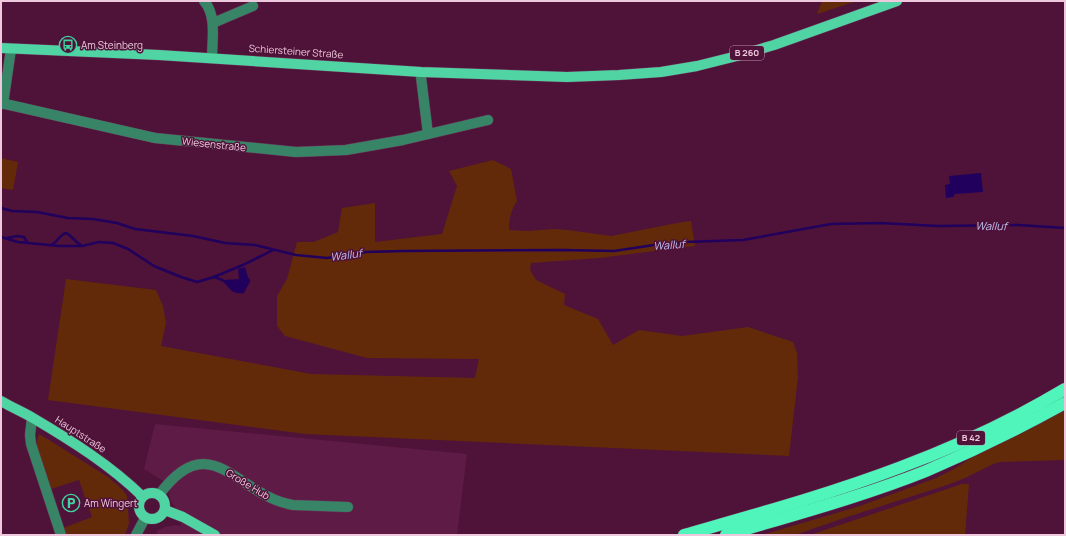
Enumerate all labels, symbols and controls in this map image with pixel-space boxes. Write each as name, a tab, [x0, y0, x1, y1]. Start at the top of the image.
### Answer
bus stop icon: Am Steinberg	[58, 35, 78, 55]
place label: Am Steinberg	[81, 38, 143, 52]
street label: Schiersteiner Straße	[248, 41, 344, 61]
road number: B 260	[730, 46, 764, 60]
street label: Wiesenstraße	[181, 134, 247, 154]
water label: Walluf	[975, 218, 1009, 233]
water label: Walluf	[653, 236, 687, 253]
water label: Walluf	[329, 245, 365, 264]
street label: Hauptstraße	[53, 412, 109, 456]
road number: B 42	[957, 431, 985, 445]
street label: Große Hub	[223, 465, 273, 503]
parking icon: Am Wingert	[61, 493, 81, 513]
place label: Am Wingert	[84, 496, 138, 510]

